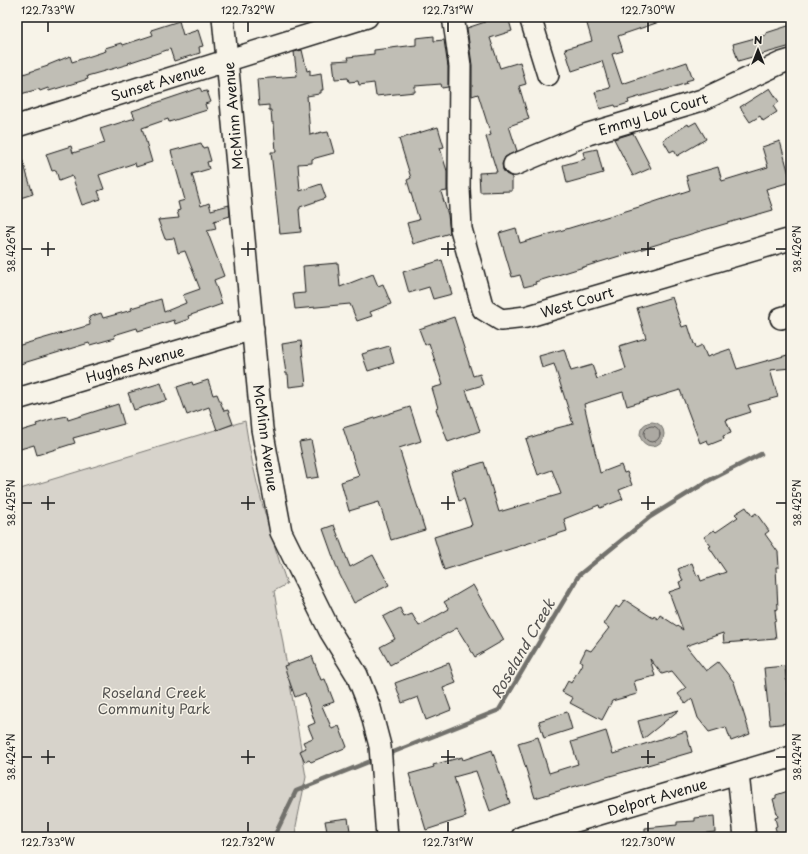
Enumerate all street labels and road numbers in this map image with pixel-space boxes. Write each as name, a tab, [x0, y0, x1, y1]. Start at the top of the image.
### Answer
street label: Sunset Avenue	[108, 58, 208, 106]
street label: McMinn Avenue	[218, 61, 248, 171]
street label: Emmy Lou Court	[596, 87, 710, 141]
street label: West Court	[538, 281, 616, 323]
street label: Hughes Avenue	[83, 340, 187, 388]
street label: McMinn Avenue	[248, 383, 284, 493]
street label: Delport Avenue	[605, 773, 710, 821]

